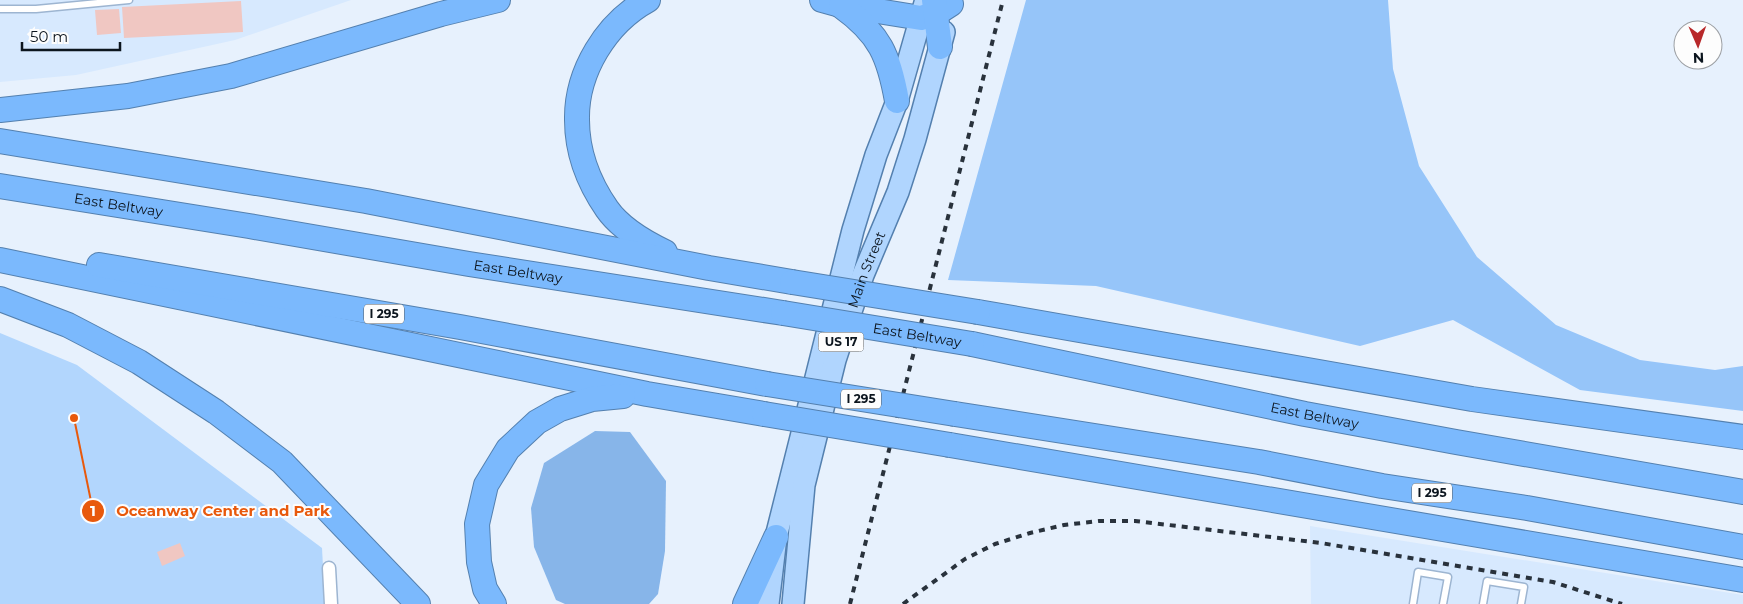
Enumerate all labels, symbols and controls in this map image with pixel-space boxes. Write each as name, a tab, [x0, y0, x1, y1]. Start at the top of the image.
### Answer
scale bar	[22, 20, 120, 52]
north arrow	[1673, 20, 1723, 70]
text: 50 m	[30, 27, 68, 46]
text: N	[1692, 49, 1704, 67]
street label: East Beltway	[73, 189, 165, 221]
street label: Main Street	[844, 228, 890, 310]
street label: East Beltway	[472, 256, 564, 288]
road number: I 295	[364, 304, 404, 324]
street label: East Beltway	[872, 319, 963, 351]
road number: US 17	[818, 332, 864, 352]
road number: I 295	[841, 389, 881, 408]
street label: East Beltway	[1269, 398, 1361, 433]
road number: I 295	[1412, 483, 1452, 502]
callout: Oceanway Center and Park	[81, 496, 339, 526]
text: 1	[90, 501, 96, 520]
text: Oceanway Center and Park	[116, 501, 330, 520]

